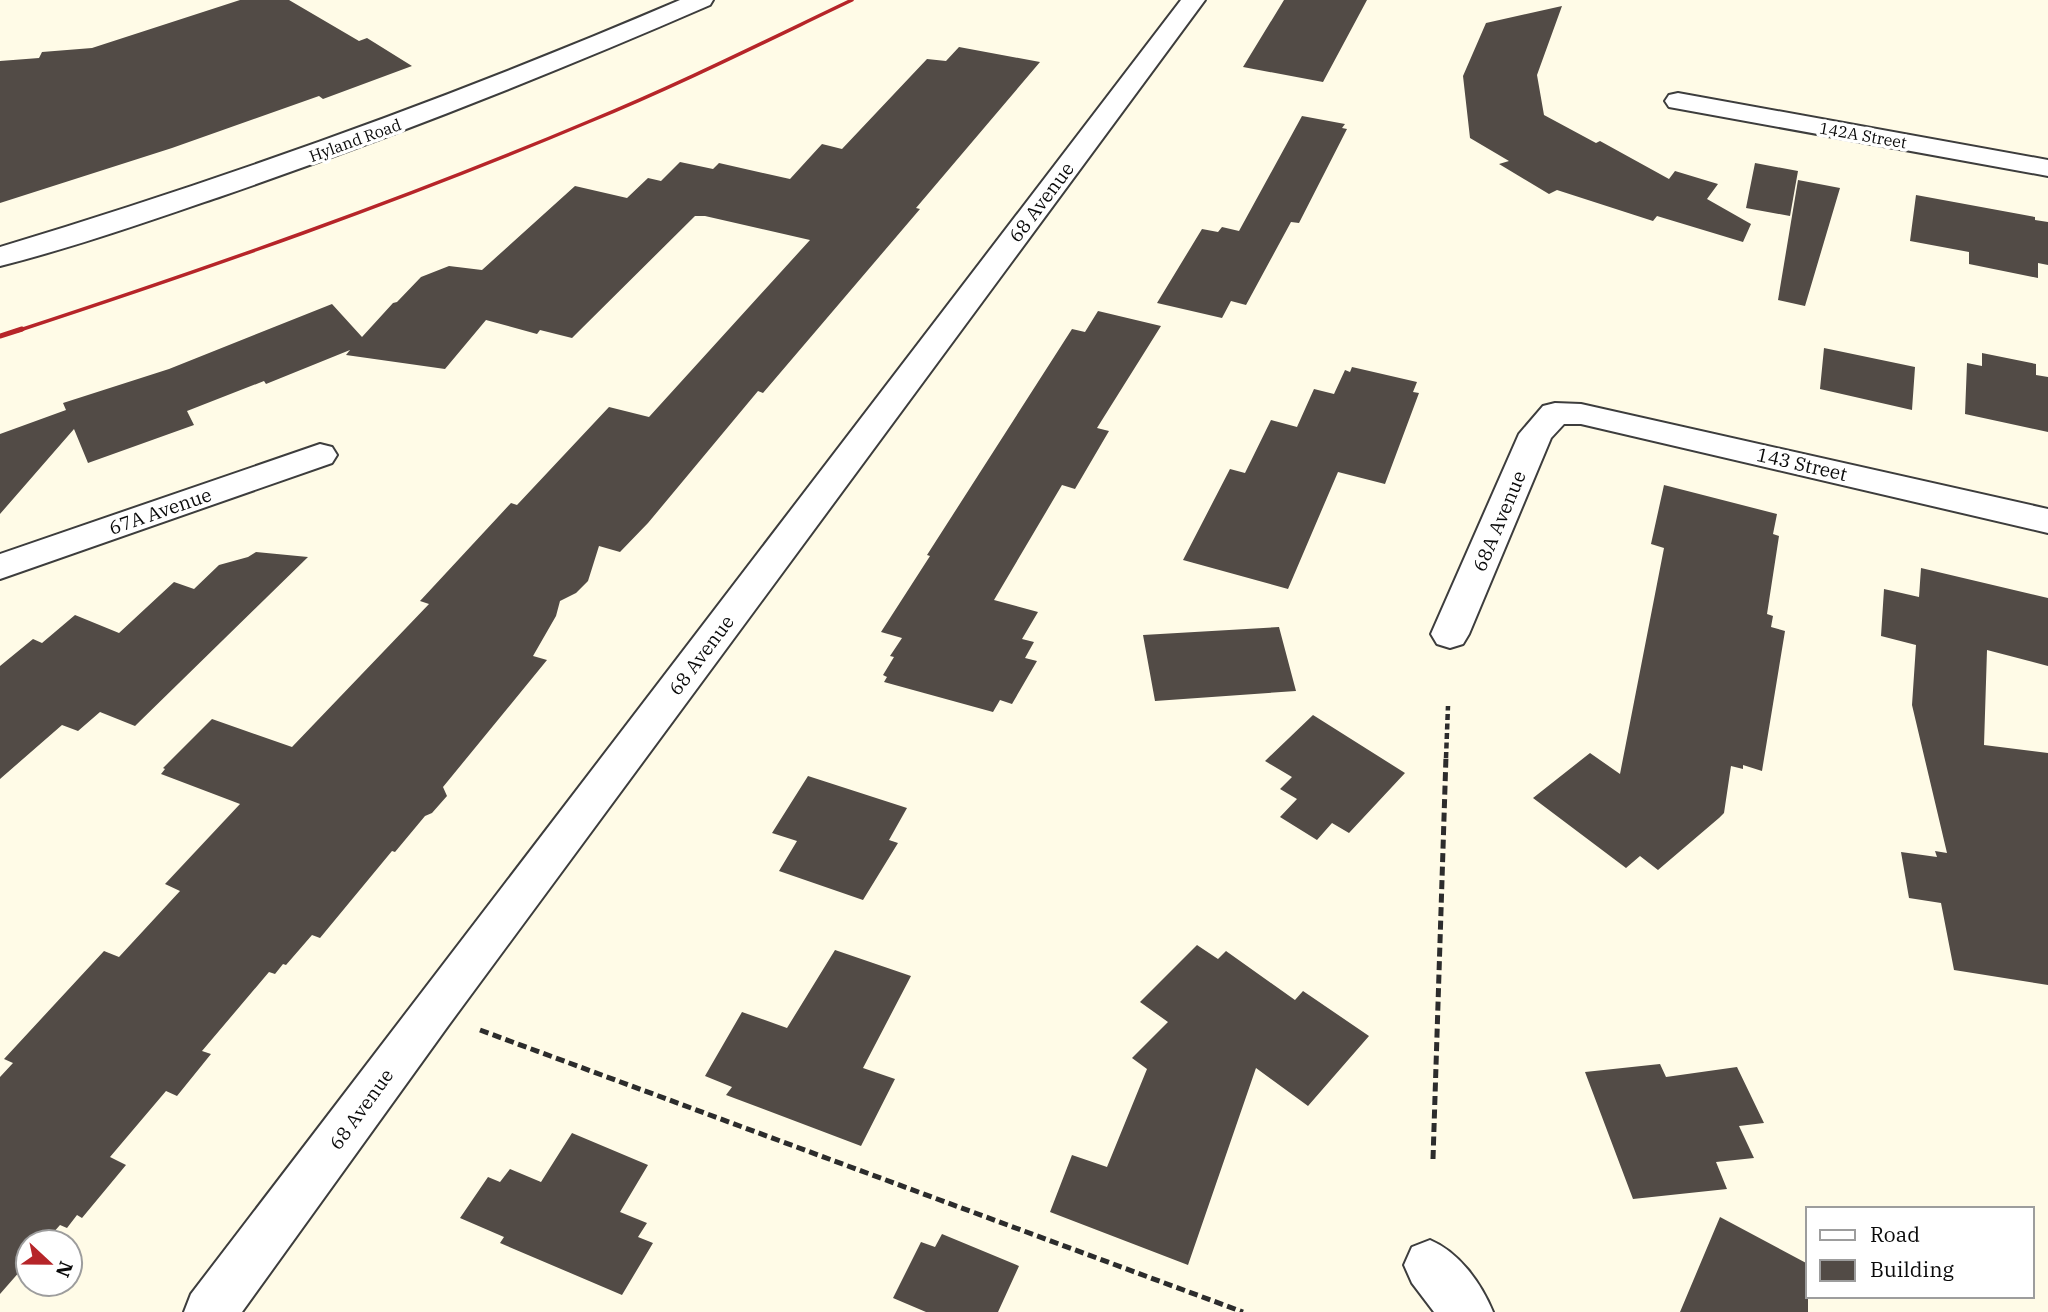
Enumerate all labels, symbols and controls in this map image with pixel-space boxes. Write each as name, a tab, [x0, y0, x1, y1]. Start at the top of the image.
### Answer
street label: Hyland Road	[306, 114, 404, 166]
street label: 142A Street	[1818, 117, 1909, 153]
street label: 68 Avenue	[1003, 157, 1079, 247]
street label: 143 Street	[1754, 442, 1850, 486]
street label: 68A Avenue	[1467, 467, 1531, 575]
street label: 67A Avenue	[105, 482, 215, 540]
street label: 68 Avenue	[663, 610, 739, 700]
street label: 68 Avenue	[324, 1064, 398, 1154]
legend	[1806, 1207, 2034, 1298]
text: Road	[1870, 1220, 1920, 1248]
north arrow	[14, 1228, 84, 1298]
text: Building	[1870, 1255, 1955, 1283]
text: N	[51, 1258, 79, 1281]

